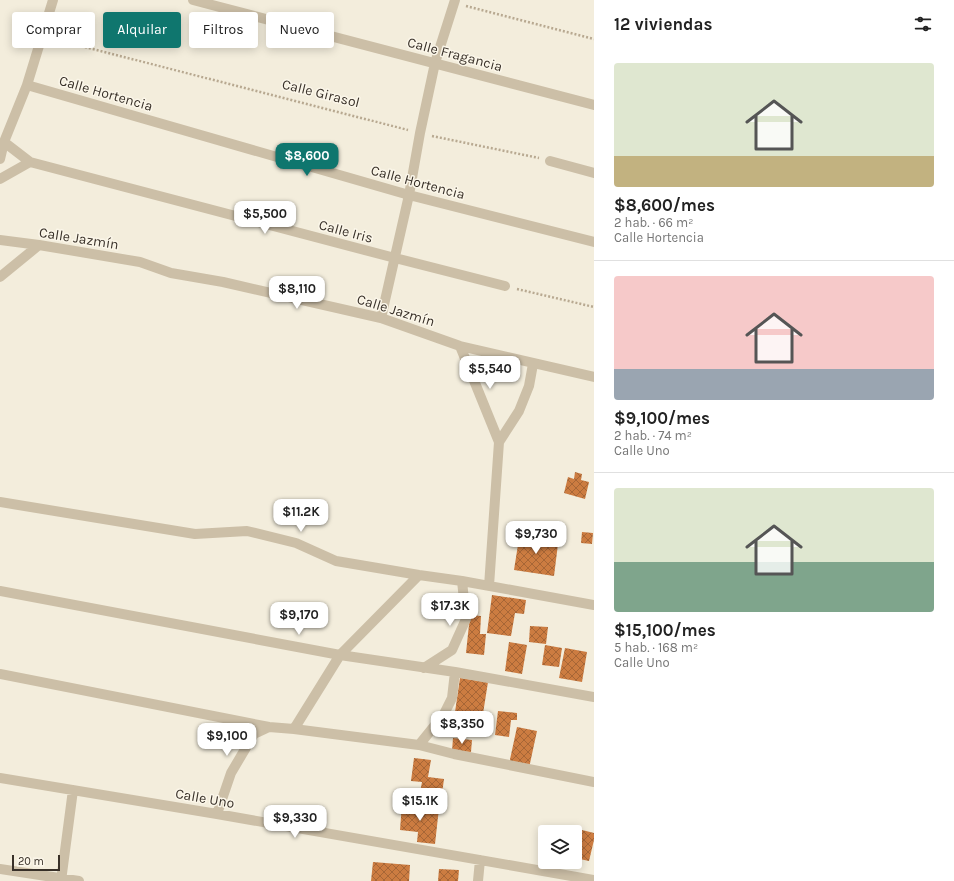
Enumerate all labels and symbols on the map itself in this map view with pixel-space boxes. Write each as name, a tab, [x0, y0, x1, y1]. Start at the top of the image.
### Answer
street label: Calle Fragancia	[405, 34, 504, 75]
street label: Calle Hortencia	[57, 72, 155, 115]
street label: Calle Girasol	[280, 76, 362, 111]
pin: $8,600	[274, 143, 340, 177]
street label: Calle Hortencia	[369, 162, 467, 203]
pin: $5,500	[232, 201, 298, 235]
street label: Calle Iris	[317, 216, 375, 247]
street label: Calle Jazmín	[38, 224, 120, 253]
pin: $8,110	[264, 276, 330, 310]
street label: Calle Jazmín	[355, 291, 437, 330]
pin: $5,540	[457, 356, 523, 390]
pin: $11.2K	[268, 499, 334, 533]
pin: $9,730	[503, 521, 569, 555]
pin: $17.3K	[417, 593, 483, 627]
pin: $9,170	[266, 602, 332, 636]
pin: $8,350	[429, 711, 495, 745]
pin: $9,100	[194, 723, 260, 757]
street label: Calle Uno	[174, 785, 236, 812]
pin: $15.1K	[387, 788, 453, 822]
pin: $9,330	[262, 805, 328, 839]
scale bar	[12, 853, 60, 872]

